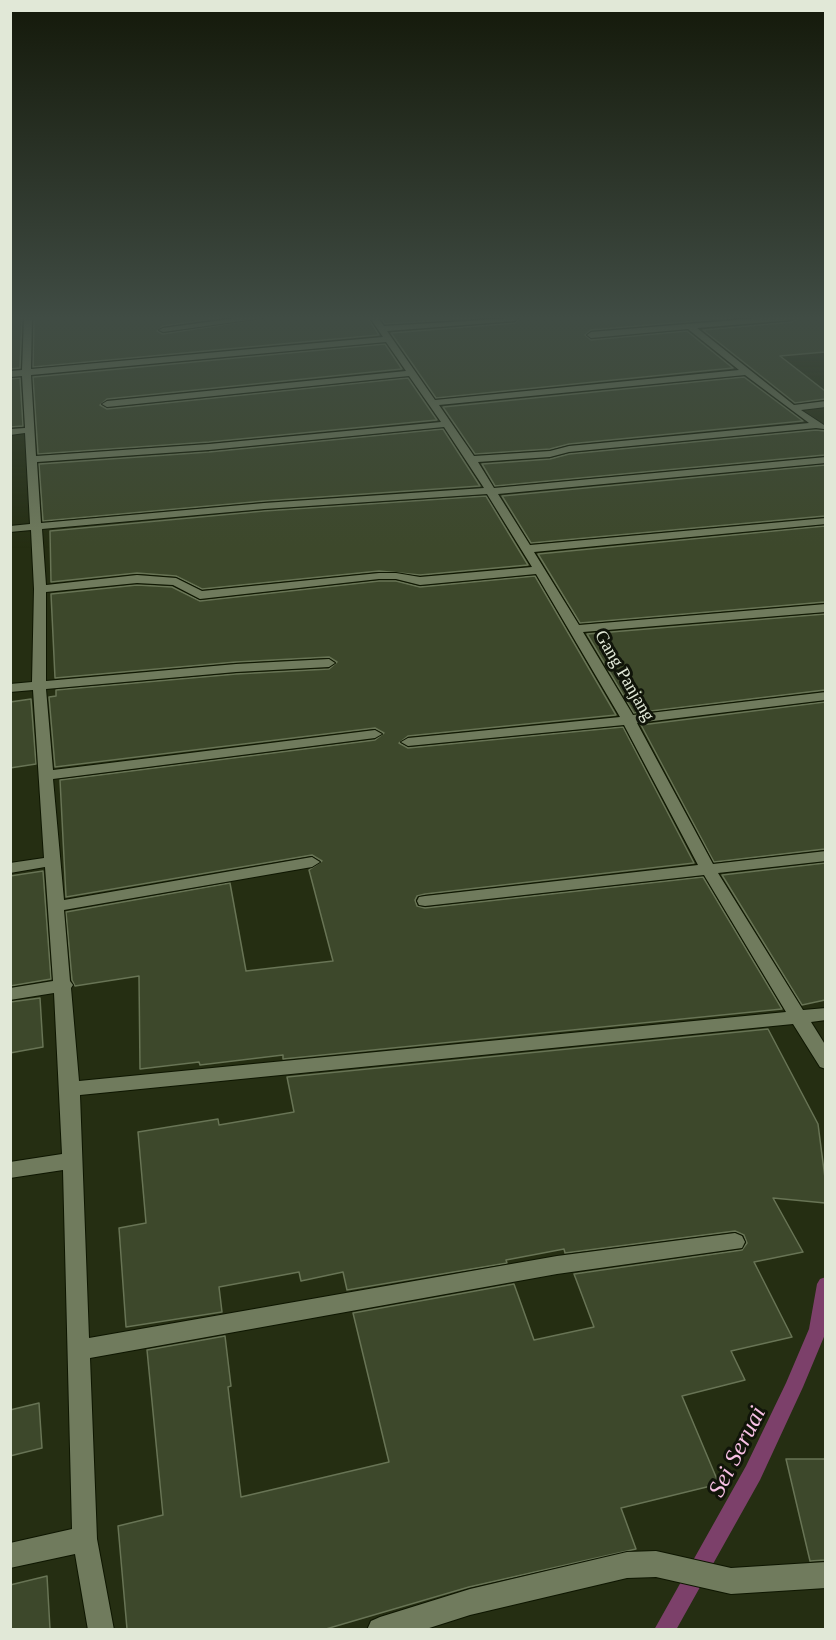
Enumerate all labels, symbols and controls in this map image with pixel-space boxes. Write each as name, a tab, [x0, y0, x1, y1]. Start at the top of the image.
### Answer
street label: Gang Panjang	[589, 627, 659, 725]
water label: Sei Seruai	[703, 1402, 773, 1502]

